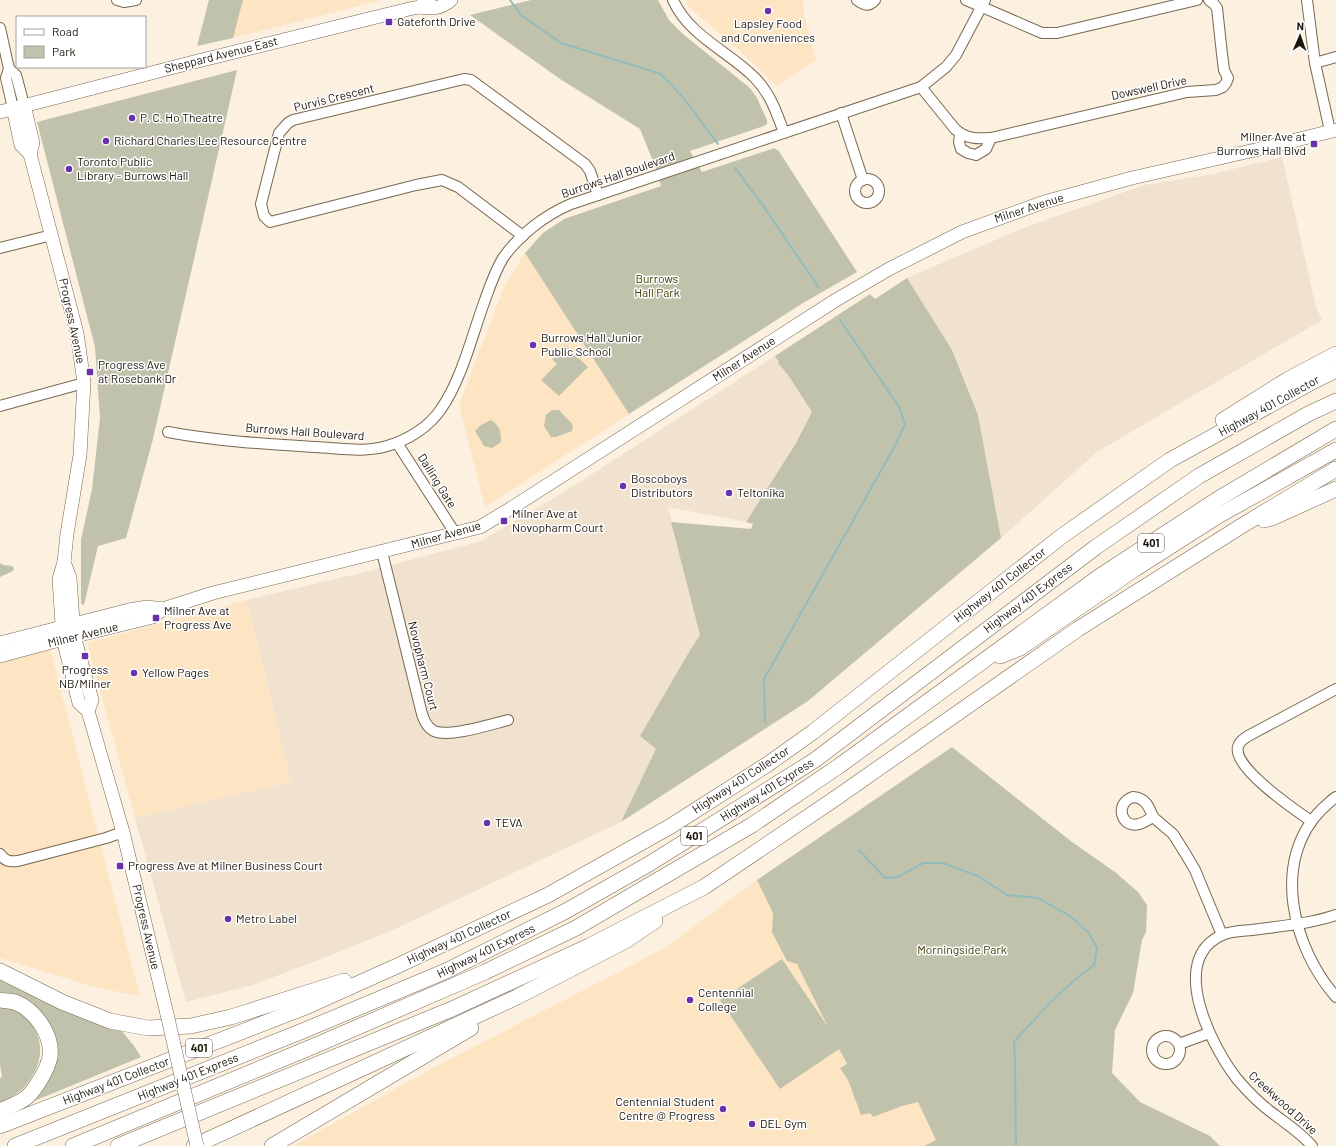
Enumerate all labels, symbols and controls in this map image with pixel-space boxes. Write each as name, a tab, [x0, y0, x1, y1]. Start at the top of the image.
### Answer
marker: Lapsley Food and Conveniences	[763, 6, 773, 16]
place label: Gateforth Drive	[397, 14, 476, 28]
legend	[16, 16, 146, 68]
place label: Lapsley Food and Conveniences	[721, 16, 815, 44]
north arrow	[1280, 16, 1320, 56]
marker: Gateforth Drive	[384, 17, 394, 27]
text: N	[1296, 19, 1304, 32]
text: Road	[52, 24, 79, 38]
street label: Sheppard Avenue East	[163, 33, 279, 75]
text: Park	[52, 44, 76, 58]
street label: Dowswell Drive	[1110, 72, 1188, 102]
street label: Purvis Crescent	[292, 80, 375, 114]
place label: P. C. Ho Theatre	[140, 110, 223, 124]
marker: P. C. Ho Theatre	[127, 113, 137, 123]
place label: Milner Ave at Burrows Hall Blvd	[1217, 129, 1306, 157]
place label: Richard Charles Lee Resource Centre	[114, 133, 307, 147]
marker: Richard Charles Lee Resource Centre	[101, 136, 111, 146]
marker: Milner Ave at Burrows Hall Blvd	[1309, 139, 1319, 149]
street label: Burrows Hall Boulevard	[559, 148, 676, 200]
place label: Toronto Public Library - Burrows Hall	[77, 154, 188, 182]
marker: Toronto Public Library - Burrows Hall	[64, 164, 74, 174]
street label: Milner Avenue	[992, 189, 1065, 225]
park label: Burrows Hall Park	[634, 271, 680, 299]
street label: Progress Avenue	[57, 277, 89, 365]
place label: Burrows Hall Junior Public School	[541, 330, 643, 358]
street label: Milner Avenue	[709, 333, 777, 384]
marker: Burrows Hall Junior Public School	[528, 340, 538, 350]
place label: Progress Ave at Rosebank Dr	[98, 357, 177, 385]
marker: Progress Ave at Rosebank Dr	[85, 367, 95, 377]
street label: Highway 401 Collector	[1216, 371, 1322, 439]
street label: Burrows Hall Boulevard	[245, 420, 365, 442]
street label: Dailing Gate	[416, 451, 460, 510]
place label: Boscoboys Distributors	[631, 471, 693, 499]
marker: Boscoboys Distributors	[618, 481, 628, 491]
place label: Teltonika	[737, 485, 784, 499]
marker: Teltonika	[724, 488, 734, 498]
place label: Milner Ave at Novopharm Court	[512, 506, 604, 534]
marker: Milner Ave at Novopharm Court	[499, 516, 509, 526]
street label: Milner Avenue	[409, 517, 482, 551]
road number: 401	[1138, 534, 1164, 552]
street label: Highway 401 Collector	[951, 544, 1049, 624]
street label: Highway 401 Express	[980, 559, 1075, 635]
place label: Milner Ave at Progress Ave	[164, 603, 232, 631]
marker: Milner Ave at Progress Ave	[151, 613, 161, 623]
street label: Milner Avenue	[46, 619, 119, 650]
street label: Novopharm Court	[406, 620, 442, 712]
marker: Progress NB/Milner	[80, 651, 90, 661]
place label: Progress NB/Milner	[59, 662, 112, 690]
place label: Yellow Pages	[142, 665, 209, 679]
marker: Yellow Pages	[129, 668, 139, 678]
street label: Highway 401 Collector	[689, 742, 792, 816]
street label: Highway 401 Express	[717, 755, 816, 824]
place label: TEVA	[495, 815, 523, 829]
marker: TEVA	[482, 818, 492, 828]
road number: 401	[681, 827, 707, 845]
place label: Progress Ave at Milner Business Court	[128, 858, 323, 872]
marker: Progress Ave at Milner Business Court	[115, 861, 125, 871]
street label: Progress Avenue	[130, 883, 164, 971]
street label: Highway 401 Collector	[404, 906, 513, 966]
place label: Metro Label	[236, 911, 297, 925]
marker: Metro Label	[223, 914, 233, 924]
street label: Highway 401 Express	[434, 920, 537, 980]
park label: Morningside Park	[917, 942, 1007, 956]
place label: Centennial College	[698, 985, 754, 1013]
marker: Centennial College	[685, 995, 695, 1005]
road number: 401	[186, 1039, 212, 1057]
street label: Highway 401 Express	[135, 1049, 240, 1103]
street label: Highway 401 Collector	[60, 1053, 171, 1107]
street label: Creekwood Drive	[1246, 1068, 1321, 1137]
place label: Centennial Student Centre @ Progress	[615, 1094, 715, 1122]
marker: Centennial Student Centre @ Progress	[718, 1104, 728, 1114]
place label: DEL Gym	[760, 1116, 807, 1130]
marker: DEL Gym	[747, 1119, 757, 1129]

